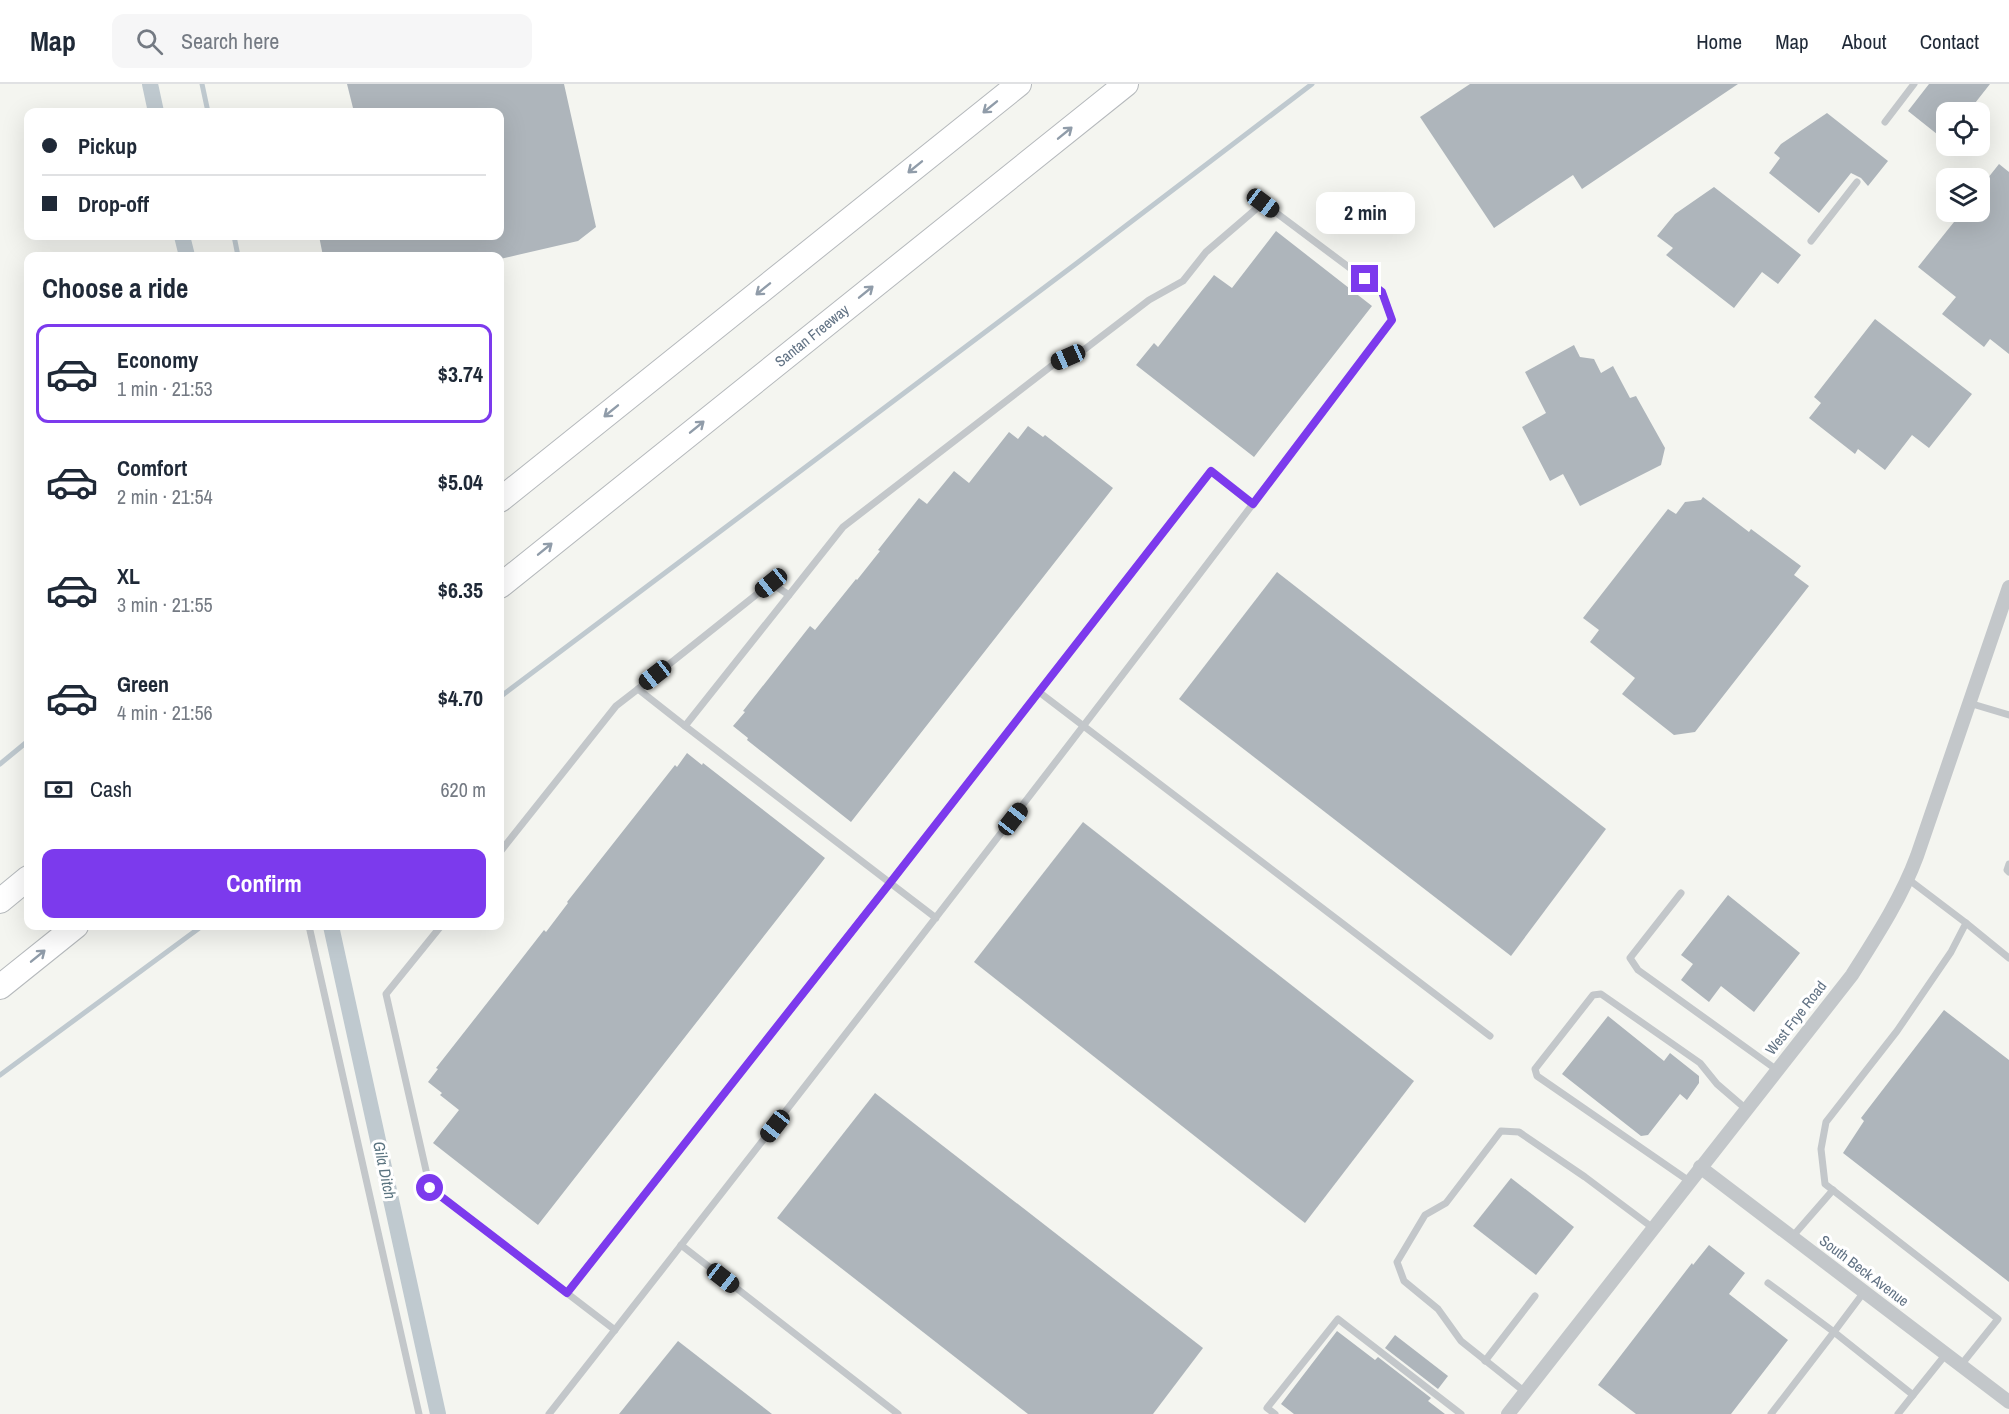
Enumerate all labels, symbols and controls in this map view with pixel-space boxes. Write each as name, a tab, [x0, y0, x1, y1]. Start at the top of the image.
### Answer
search box	[112, 14, 532, 68]
text: Map	[30, 22, 76, 60]
icon: search	[133, 25, 166, 58]
text: Search here	[181, 26, 279, 56]
text: Home	[1696, 27, 1742, 56]
text: Map	[1775, 27, 1809, 56]
text: About	[1842, 27, 1887, 56]
text: Contact	[1920, 27, 1979, 56]
one-way arrow	[982, 101, 998, 114]
map controls	[1936, 102, 1990, 222]
button: locate	[1936, 102, 1990, 156]
one-way arrow	[1056, 126, 1072, 139]
text: Pickup	[78, 131, 137, 161]
one-way arrow	[907, 160, 923, 173]
button: layers	[1936, 168, 1990, 222]
car	[1243, 185, 1283, 221]
text: Drop-off	[78, 189, 149, 219]
callout: 2 min	[1316, 192, 1414, 234]
text: 2 min	[1344, 199, 1387, 226]
route end	[1351, 265, 1378, 292]
text: Choose a ride	[42, 270, 188, 306]
one-way arrow	[756, 282, 771, 296]
one-way arrow	[858, 286, 874, 299]
street label: Santan Freeway	[770, 299, 854, 372]
car	[1048, 341, 1088, 373]
text: Economy	[117, 345, 198, 375]
icon: car	[45, 347, 99, 401]
text: $3.74	[438, 359, 483, 389]
text: 1 min · 21:53	[117, 375, 213, 402]
one-way arrow	[604, 404, 619, 418]
one-way arrow	[689, 421, 705, 434]
text: Comfort	[117, 453, 187, 483]
icon: car	[45, 455, 99, 509]
text: $5.04	[438, 467, 483, 497]
text: 2 min · 21:54	[117, 483, 213, 510]
one-way arrow	[537, 543, 553, 556]
text: XL	[117, 561, 140, 591]
icon: car	[45, 563, 99, 617]
car	[751, 565, 791, 601]
text: $6.35	[438, 575, 483, 605]
text: 3 min · 21:55	[117, 591, 213, 618]
car	[635, 657, 675, 693]
text: Green	[117, 669, 169, 699]
icon: car	[45, 671, 99, 725]
text: $4.70	[438, 683, 483, 713]
text: 4 min · 21:56	[117, 699, 213, 726]
icon: cash	[42, 773, 75, 806]
text: Cash	[90, 774, 132, 804]
text: 620 m	[440, 776, 486, 803]
car	[995, 799, 1031, 839]
button: Confirm	[42, 849, 486, 918]
one-way arrow	[30, 950, 46, 963]
street label: West Frye Road	[1760, 976, 1831, 1059]
car	[757, 1106, 793, 1146]
water label: Gila Ditch	[368, 1139, 402, 1201]
route start	[416, 1174, 443, 1201]
street label: South Beck Avenue	[1815, 1230, 1914, 1311]
car	[703, 1260, 743, 1296]

